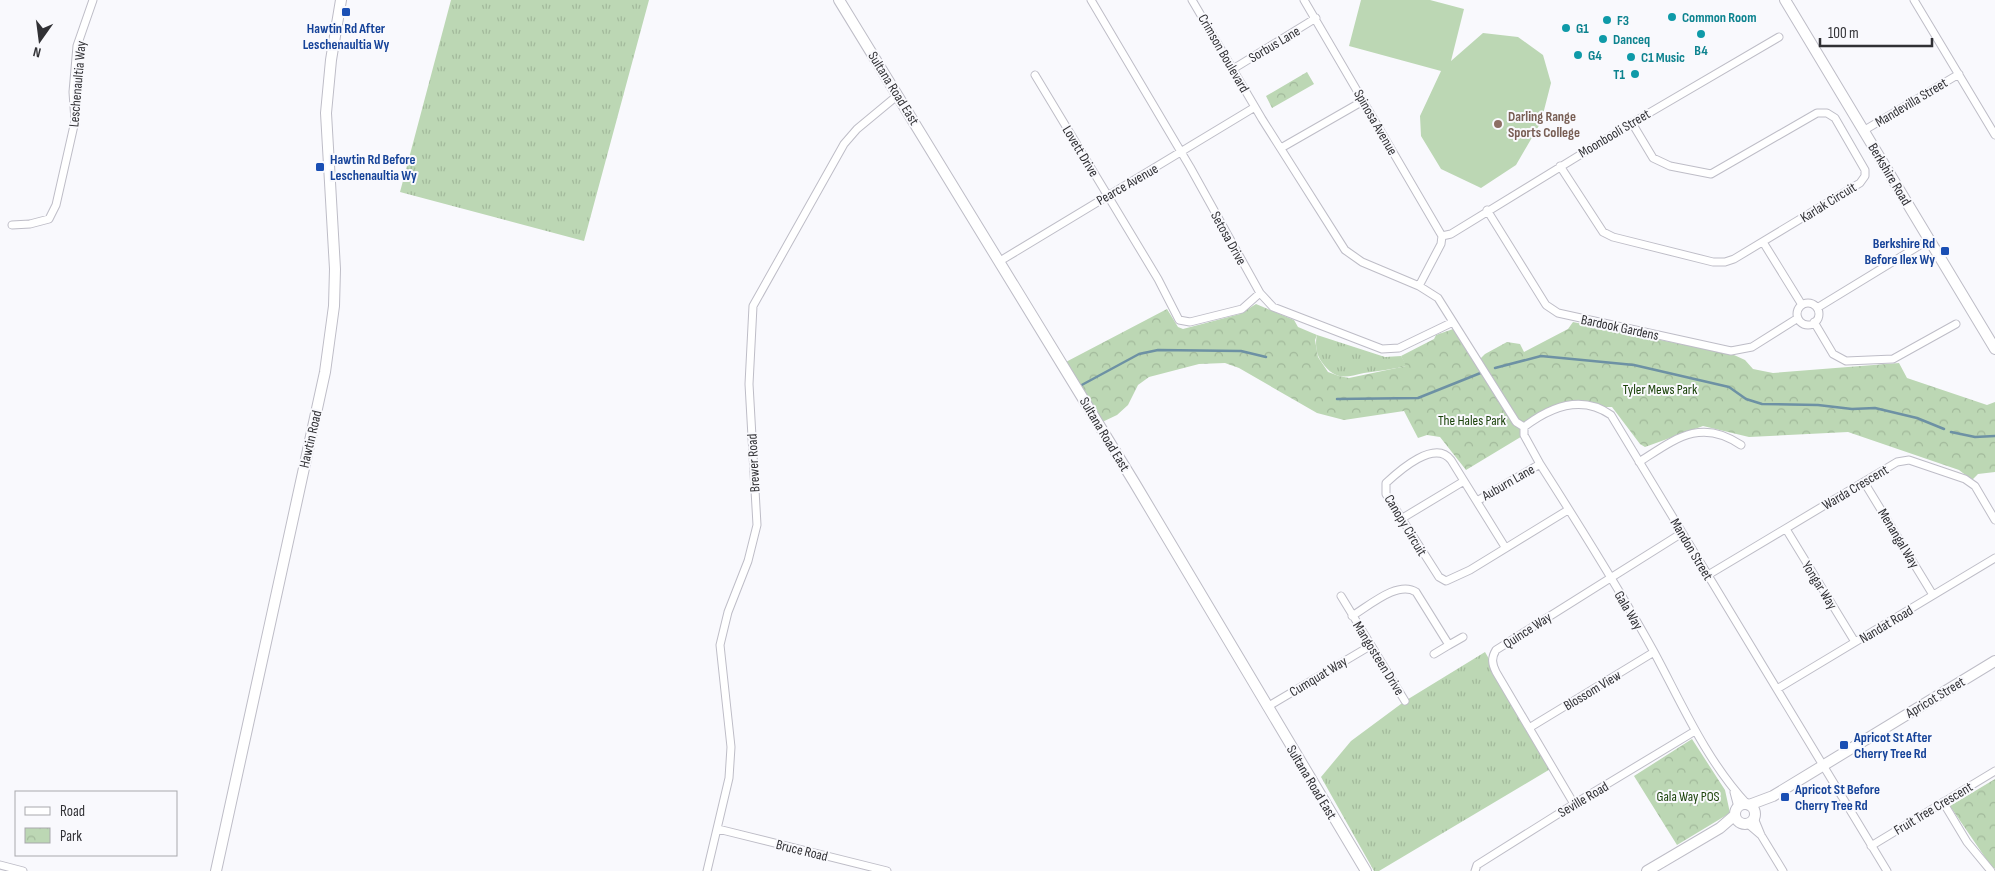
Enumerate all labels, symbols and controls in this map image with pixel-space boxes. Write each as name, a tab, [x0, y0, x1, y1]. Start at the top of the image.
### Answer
marker: Hawtin Rd After Leschenaultia Wy	[340, 6, 352, 18]
place label: Common Room	[1682, 9, 1756, 26]
street label: Crimson Boulevard	[1194, 11, 1253, 96]
marker: Common Room	[1666, 11, 1678, 23]
place label: F3	[1617, 12, 1629, 29]
marker: F3	[1601, 14, 1613, 26]
north arrow	[15, 15, 65, 65]
scale bar	[1820, 15, 1932, 47]
place label: Hawtin Rd After Leschenaultia Wy	[303, 20, 390, 53]
place label: G1	[1576, 20, 1589, 37]
street label: Sorbus Lane	[1245, 22, 1303, 66]
marker: G1	[1560, 22, 1572, 34]
text: 100 m	[1828, 24, 1859, 43]
marker: B4	[1695, 28, 1707, 40]
place label: Danceq	[1613, 31, 1650, 48]
marker: Danceq	[1597, 33, 1609, 45]
street label: Leschenaultia Way	[65, 40, 90, 128]
place label: B4	[1694, 42, 1708, 59]
text: N	[31, 43, 43, 61]
place label: G4	[1588, 47, 1602, 64]
street label: Sultana Road East	[864, 48, 923, 128]
marker: G4	[1572, 49, 1584, 61]
place label: C1 Music	[1641, 49, 1685, 66]
marker: C1 Music	[1625, 51, 1637, 63]
place label: T1	[1613, 66, 1626, 83]
marker: T1	[1629, 68, 1641, 80]
street label: Mandevilla Street	[1872, 74, 1951, 131]
street label: Spinosa Avenue	[1350, 86, 1401, 158]
street label: Moonbooli Street	[1575, 105, 1653, 161]
place label: Darling Range Sports College	[1508, 108, 1580, 141]
marker: Darling Range Sports College	[1492, 118, 1504, 130]
street label: Lovett Drive	[1059, 123, 1102, 180]
street label: Berkshire Road	[1864, 140, 1915, 209]
place label: Hawtin Rd Before Leschenaultia Wy	[330, 151, 417, 184]
street label: Pearce Avenue	[1093, 160, 1161, 209]
marker: Hawtin Rd Before Leschenaultia Wy	[314, 161, 326, 173]
street label: Karlak Circuit	[1797, 179, 1859, 226]
street label: Setosa Drive	[1207, 209, 1250, 268]
place label: Berkshire Rd Before Ilex Wy	[1864, 235, 1935, 268]
marker: Berkshire Rd Before Ilex Wy	[1939, 245, 1951, 257]
street label: Bardook Gardens	[1579, 311, 1660, 344]
park label: Tyler Mews Park	[1623, 381, 1698, 398]
street label: Sultana Road East	[1076, 394, 1133, 474]
street label: Hawtin Road	[296, 408, 325, 470]
park label: The Hales Park	[1438, 412, 1507, 429]
street label: Brewer Road	[743, 433, 764, 493]
street label: Auburn Lane	[1478, 461, 1538, 505]
street label: Warda Crescent	[1819, 461, 1891, 514]
street label: Canopy Circuit	[1381, 491, 1431, 559]
street label: Menangal Way	[1874, 505, 1923, 572]
street label: Mandon Street	[1666, 515, 1717, 583]
street label: Yongar Way	[1798, 558, 1841, 613]
street label: Gala Way	[1610, 588, 1647, 633]
street label: Nandat Road	[1856, 602, 1916, 647]
street label: Quince Way	[1500, 608, 1555, 652]
street label: Mangosteen Drive	[1349, 618, 1408, 698]
street label: Cumquat Way	[1286, 652, 1351, 700]
street label: Blossom View	[1560, 667, 1624, 714]
street label: Apricot Street	[1902, 673, 1968, 722]
place label: Apricot St After Cherry Tree Rd	[1853, 729, 1933, 762]
marker: Apricot St After Cherry Tree Rd	[1838, 739, 1850, 751]
street label: Sultana Road East	[1283, 742, 1340, 822]
street label: Seville Road	[1555, 778, 1612, 821]
street label: Fruit Tree Crescent	[1891, 778, 1976, 839]
place label: Apricot St Before Cherry Tree Rd	[1794, 781, 1880, 814]
park label: Gala Way POS	[1657, 788, 1719, 805]
legend	[15, 791, 178, 856]
marker: Apricot St Before Cherry Tree Rd	[1779, 791, 1791, 803]
text: Road	[60, 802, 85, 821]
text: Park	[60, 827, 82, 846]
street label: Bruce Road	[774, 836, 830, 865]

